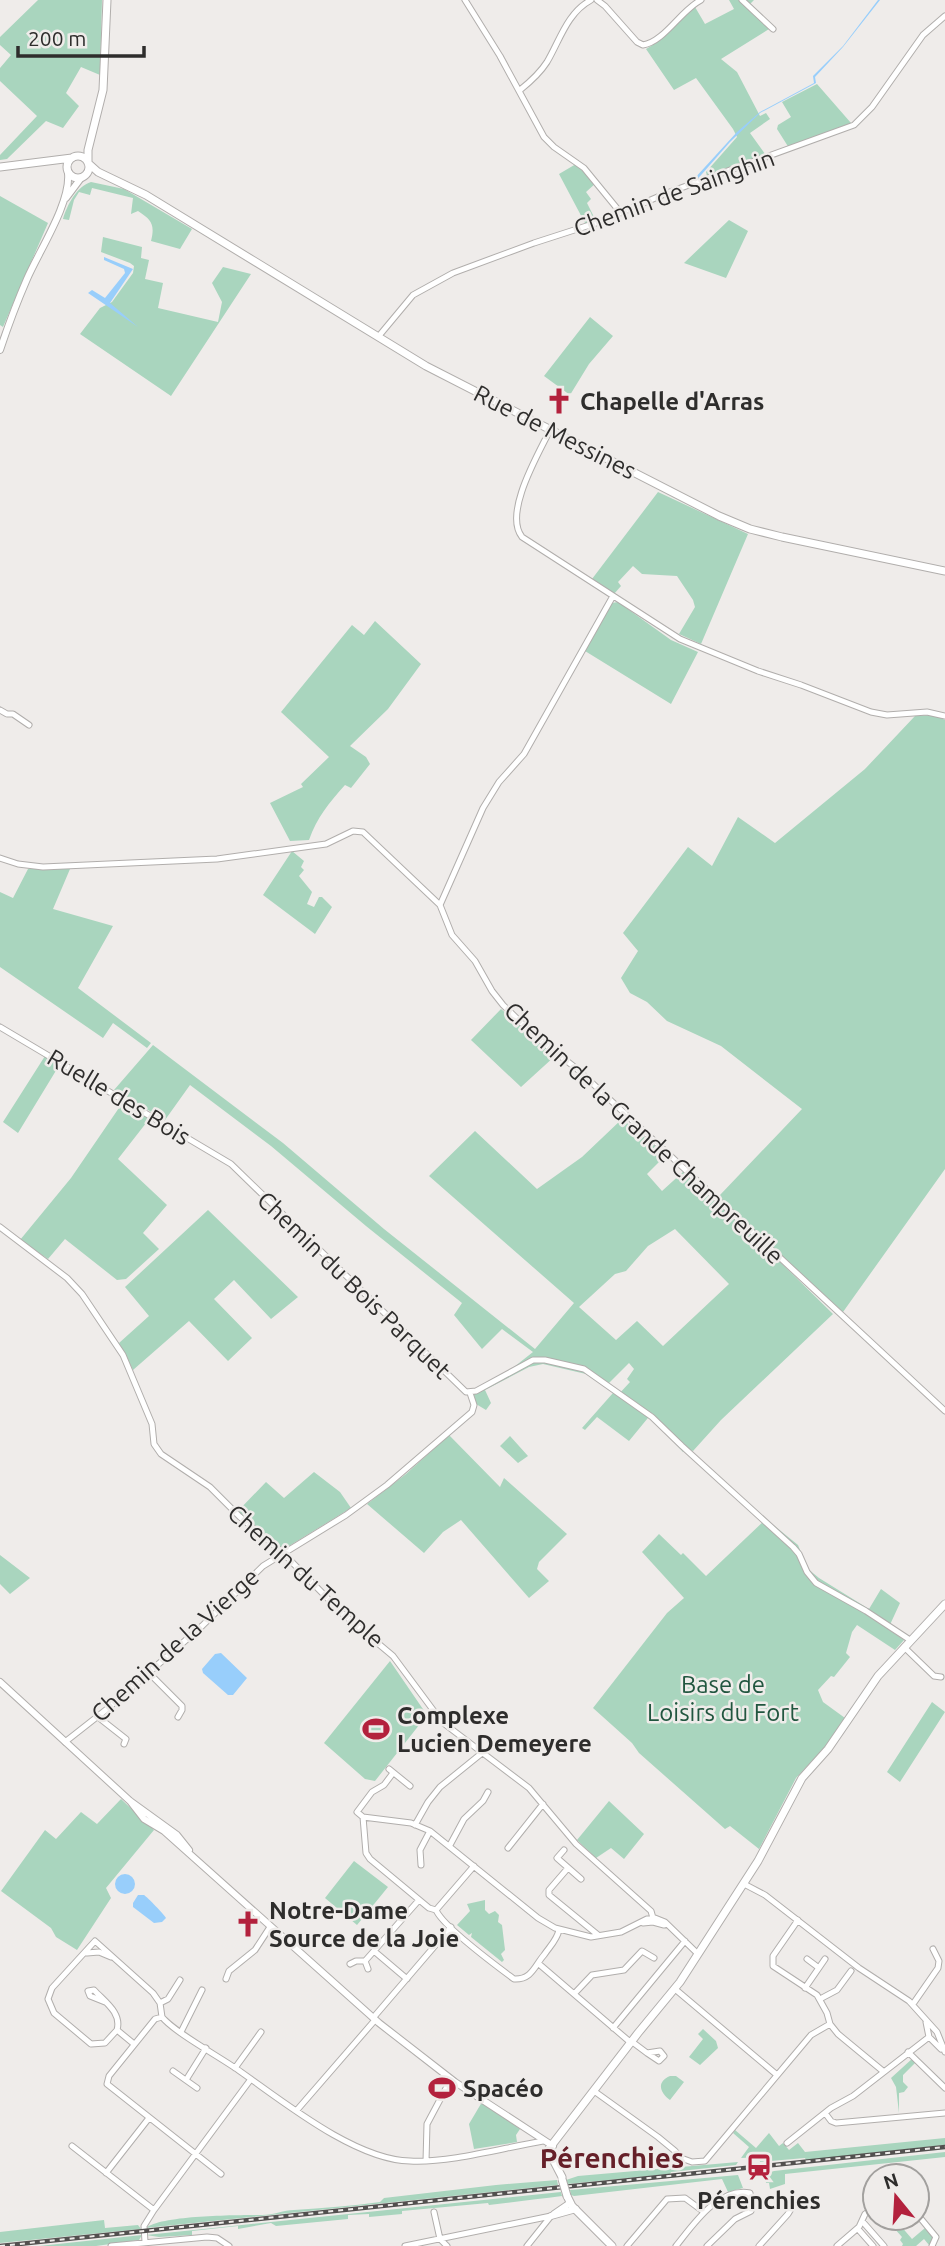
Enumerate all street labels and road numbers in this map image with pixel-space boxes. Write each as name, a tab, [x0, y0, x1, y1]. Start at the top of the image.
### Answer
street label: Chemin de Sainghin	[570, 144, 778, 242]
street label: Rue de Messines	[469, 379, 641, 485]
street label: Chemin de la Grande Champreuille	[499, 996, 789, 1270]
street label: Ruelle des Bois	[43, 1044, 195, 1150]
street label: Chemin du Bois Parquet	[252, 1186, 456, 1385]
street label: Chemin du Temple	[223, 1499, 389, 1653]
street label: Chemin de la Vierge	[86, 1563, 264, 1727]

